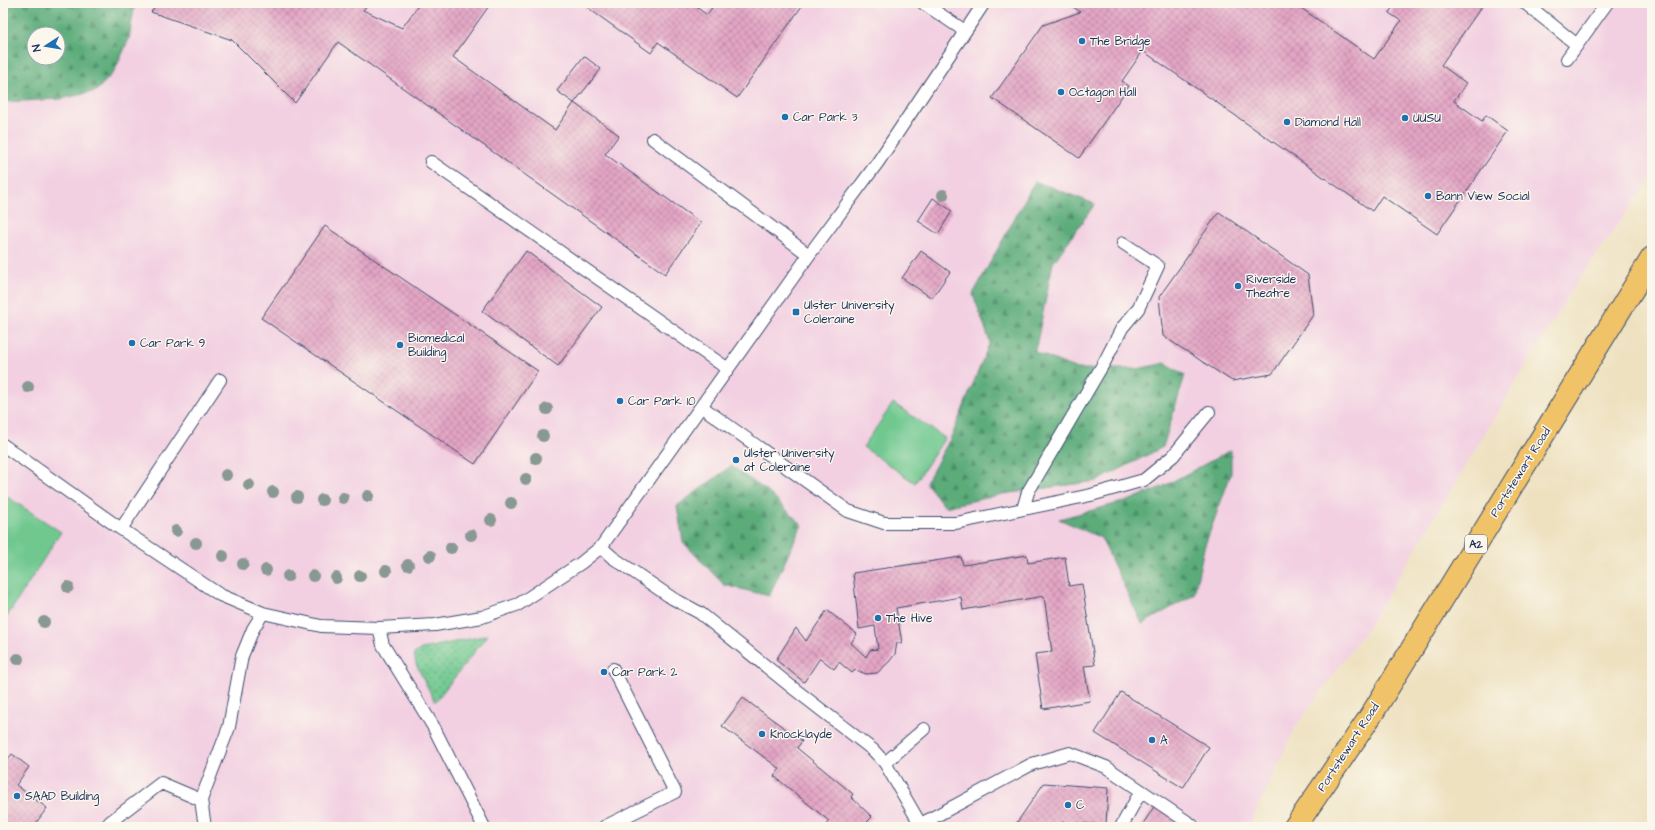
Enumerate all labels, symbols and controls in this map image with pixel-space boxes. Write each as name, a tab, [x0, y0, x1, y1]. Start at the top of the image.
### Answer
north arrow	[26, 26, 66, 66]
place label: The Bridge	[1090, 33, 1151, 51]
marker: The Bridge	[1077, 36, 1087, 46]
text: N	[29, 43, 45, 53]
place label: Octagon Hall	[1069, 84, 1137, 102]
marker: Octagon Hall	[1056, 87, 1066, 97]
place label: Car Park 3	[793, 109, 858, 126]
place label: UUSU	[1413, 110, 1441, 127]
marker: Car Park 3	[780, 112, 790, 122]
marker: UUSU	[1400, 113, 1410, 123]
place label: Diamond Hall	[1295, 114, 1361, 131]
marker: Diamond Hall	[1282, 117, 1292, 127]
place label: Bann View Social	[1436, 188, 1530, 205]
marker: Bann View Social	[1423, 191, 1433, 201]
place label: Riverside Theatre	[1246, 271, 1297, 302]
marker: Riverside Theatre	[1233, 281, 1243, 291]
place label: Ulster University Coleraine	[804, 297, 895, 328]
marker: Ulster University Coleraine	[791, 307, 801, 317]
place label: Biomedical Building	[408, 330, 465, 362]
place label: Car Park 9	[140, 335, 206, 352]
marker: Car Park 9	[127, 338, 137, 348]
marker: Biomedical Building	[395, 340, 405, 350]
place label: Car Park 10	[628, 393, 696, 410]
marker: Car Park 10	[615, 396, 625, 406]
street label: Portstewart Road	[1486, 424, 1555, 520]
place label: Ulster University at Coleraine	[744, 445, 835, 476]
marker: Ulster University at Coleraine	[731, 455, 741, 465]
road number: A2	[1465, 535, 1487, 553]
place label: The Hive	[886, 610, 933, 627]
marker: The Hive	[873, 613, 883, 623]
place label: Car Park 2	[612, 664, 678, 681]
marker: Car Park 2	[599, 667, 609, 677]
street label: Portstewart Road	[1313, 699, 1384, 795]
place label: Knocklayde	[770, 726, 833, 744]
marker: Knocklayde	[757, 729, 767, 739]
place label: A	[1160, 732, 1168, 749]
marker: A	[1147, 735, 1157, 745]
place label: SAAD Building	[25, 788, 99, 806]
marker: SAAD Building	[12, 791, 22, 801]
place label: C	[1076, 797, 1085, 814]
marker: C	[1063, 800, 1073, 810]

